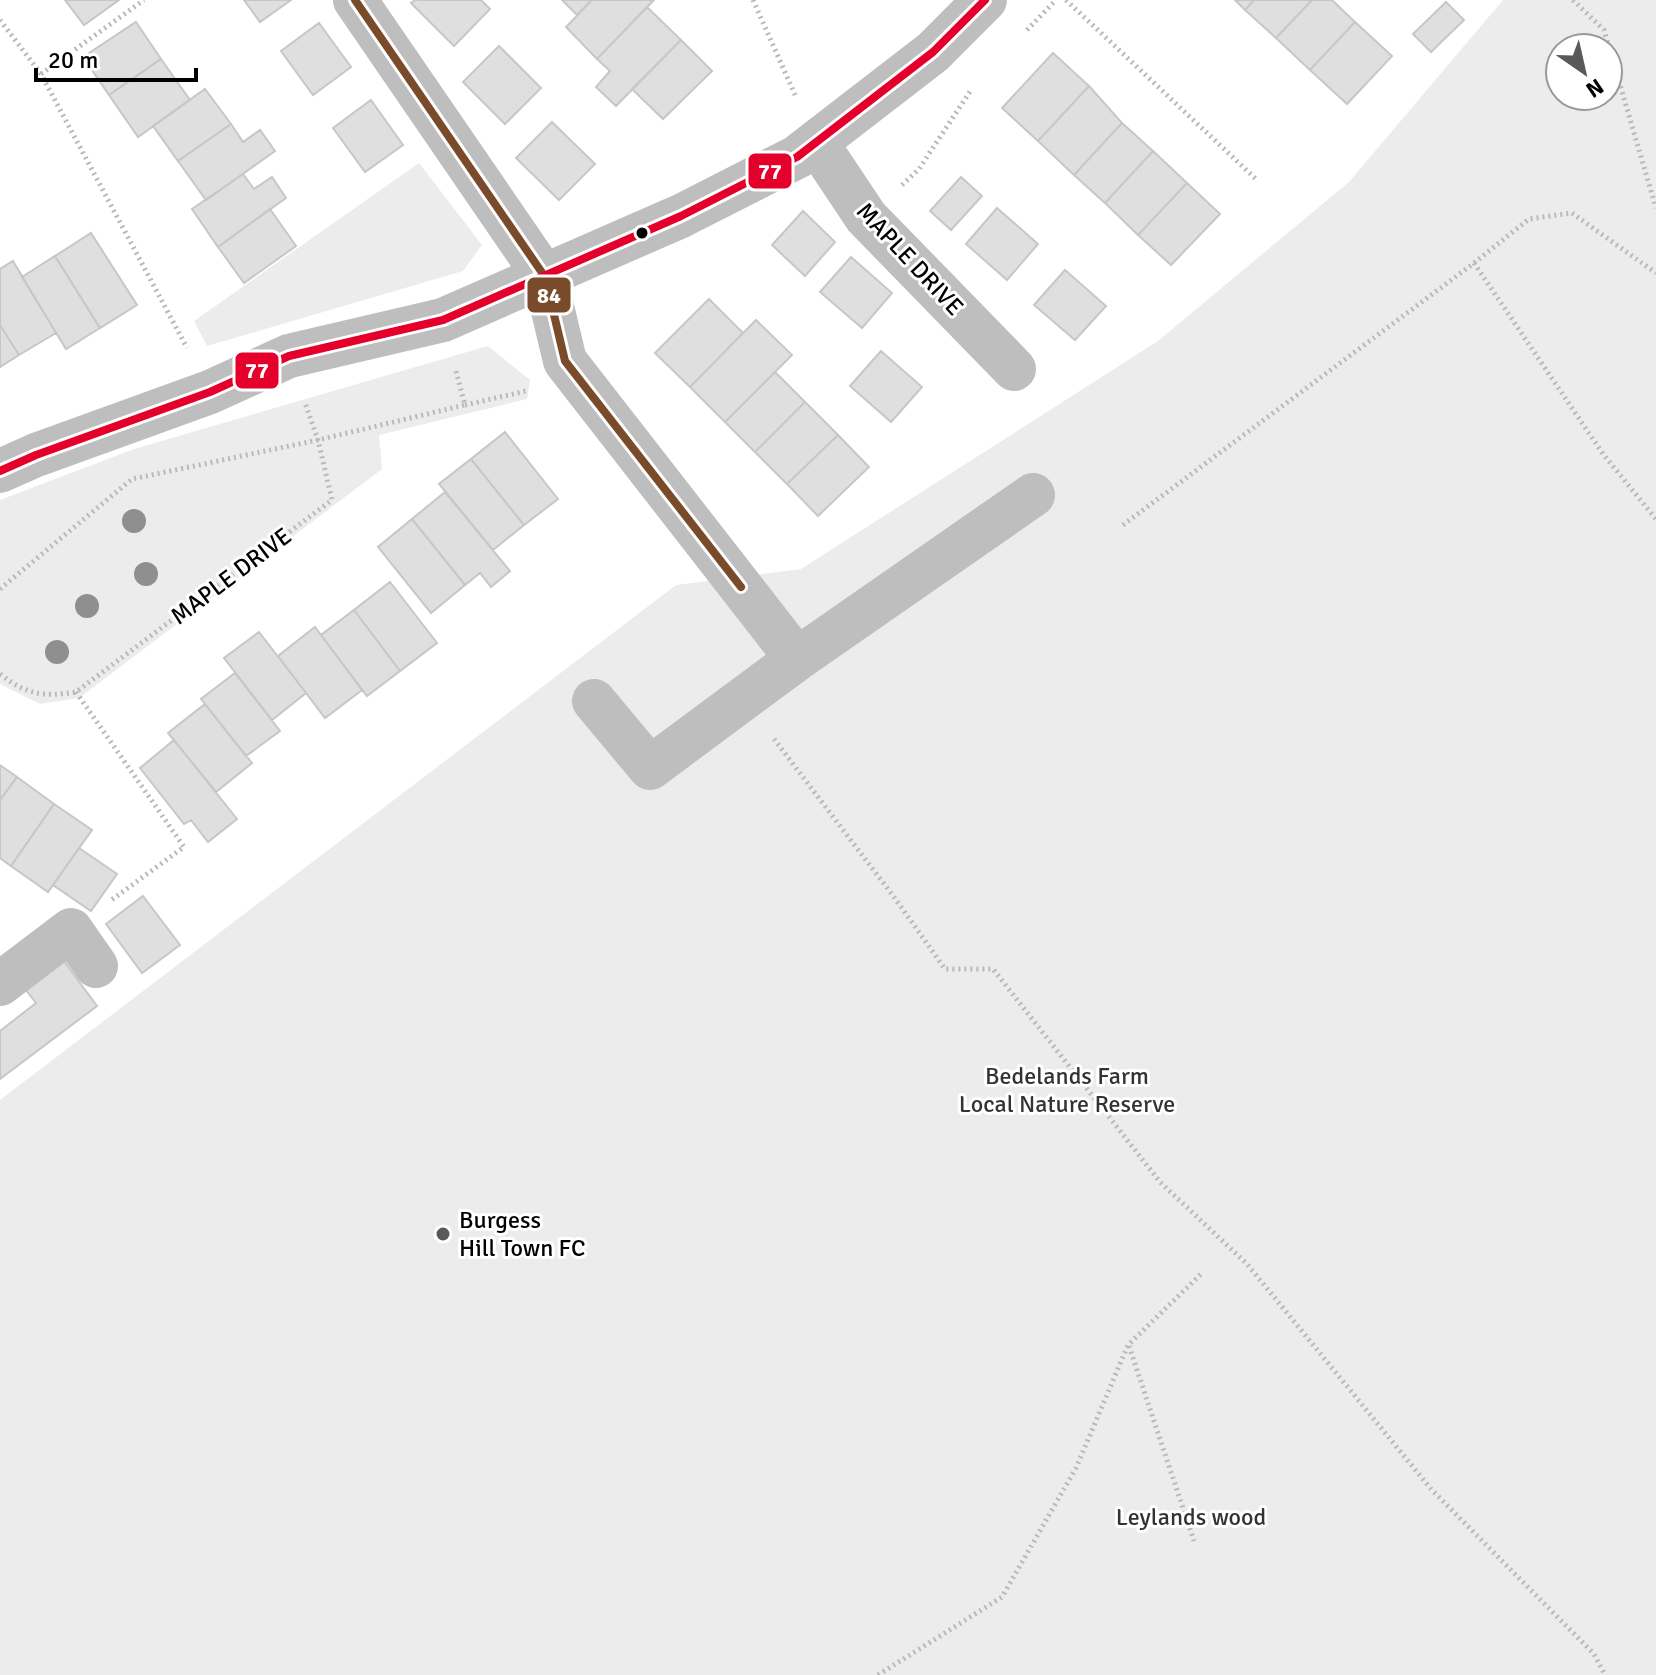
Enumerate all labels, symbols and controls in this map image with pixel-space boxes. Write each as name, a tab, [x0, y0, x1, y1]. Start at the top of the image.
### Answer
scale bar	[36, 32, 196, 82]
north arrow	[1544, 32, 1624, 112]
text: 20 m	[48, 45, 98, 75]
text: N	[1581, 73, 1609, 104]
line badge: 77	[747, 152, 793, 190]
text: 77	[758, 158, 782, 185]
street label: MAPLE DRIVE	[850, 196, 970, 322]
unlabelled marker	[634, 225, 650, 241]
line badge: 84	[526, 276, 572, 314]
text: 84	[537, 282, 561, 309]
line badge: 77	[234, 351, 280, 390]
text: 77	[245, 357, 269, 384]
street label: MAPLE DRIVE	[165, 521, 297, 631]
park label: Bedelands Farm Local Nature Reserve	[959, 1061, 1175, 1119]
place label: Burgess Hill Town FC	[459, 1205, 586, 1263]
marker: Burgess Hill Town FC	[434, 1225, 452, 1243]
park label: Leylands wood	[1116, 1502, 1266, 1532]

